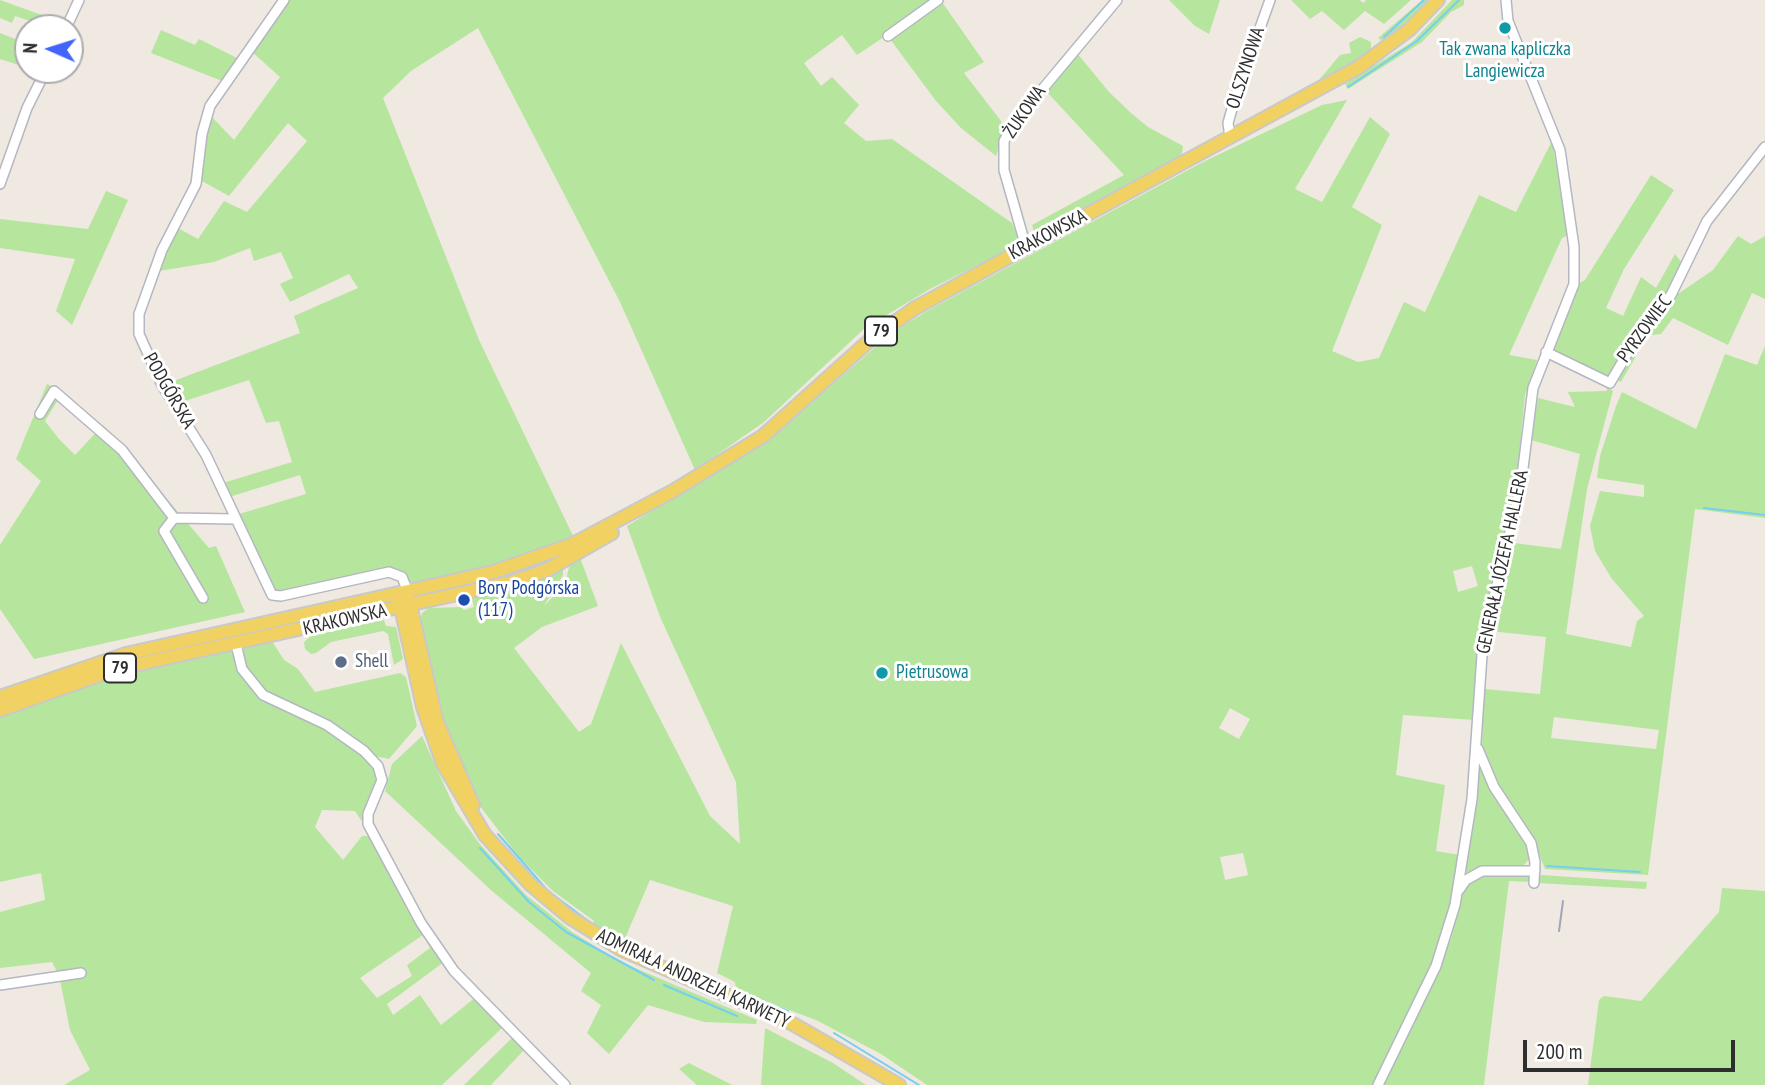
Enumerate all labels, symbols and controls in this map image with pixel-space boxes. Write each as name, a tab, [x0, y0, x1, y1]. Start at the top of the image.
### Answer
north arrow	[14, 14, 84, 84]
marker: Tak zwana kapliczka Langiewicza	[1497, 20, 1513, 36]
street label: OLSZYNOWA	[1222, 24, 1270, 112]
place label: Tak zwana kapliczka Langiewicza	[1439, 39, 1571, 83]
text: N	[18, 42, 42, 54]
street label: ŻUKOWA	[999, 81, 1051, 143]
street label: KRAKOWSKA	[1005, 205, 1091, 265]
street label: PYRZOWIEC	[1613, 291, 1677, 367]
road number: 79	[865, 316, 897, 346]
street label: PODGÓRSKA	[138, 349, 200, 433]
street label: GENERAŁA JÓZEFA HALLERA	[1472, 468, 1534, 656]
place label: Bory Podgórska (117)	[478, 578, 579, 622]
marker: Bory Podgórska (117)	[456, 592, 472, 608]
street label: KRAKOWSKA	[301, 599, 389, 641]
place label: Shell	[355, 651, 388, 673]
road number: 79	[104, 654, 136, 682]
marker: Shell	[333, 654, 349, 670]
place label: Pietrusowa	[896, 662, 968, 684]
marker: Pietrusowa	[874, 665, 890, 681]
street label: ADMIRAŁA ANDRZEJA KARWETY	[593, 924, 793, 1034]
scale bar	[1527, 1026, 1739, 1070]
text: 200 m	[1536, 1038, 1582, 1065]

